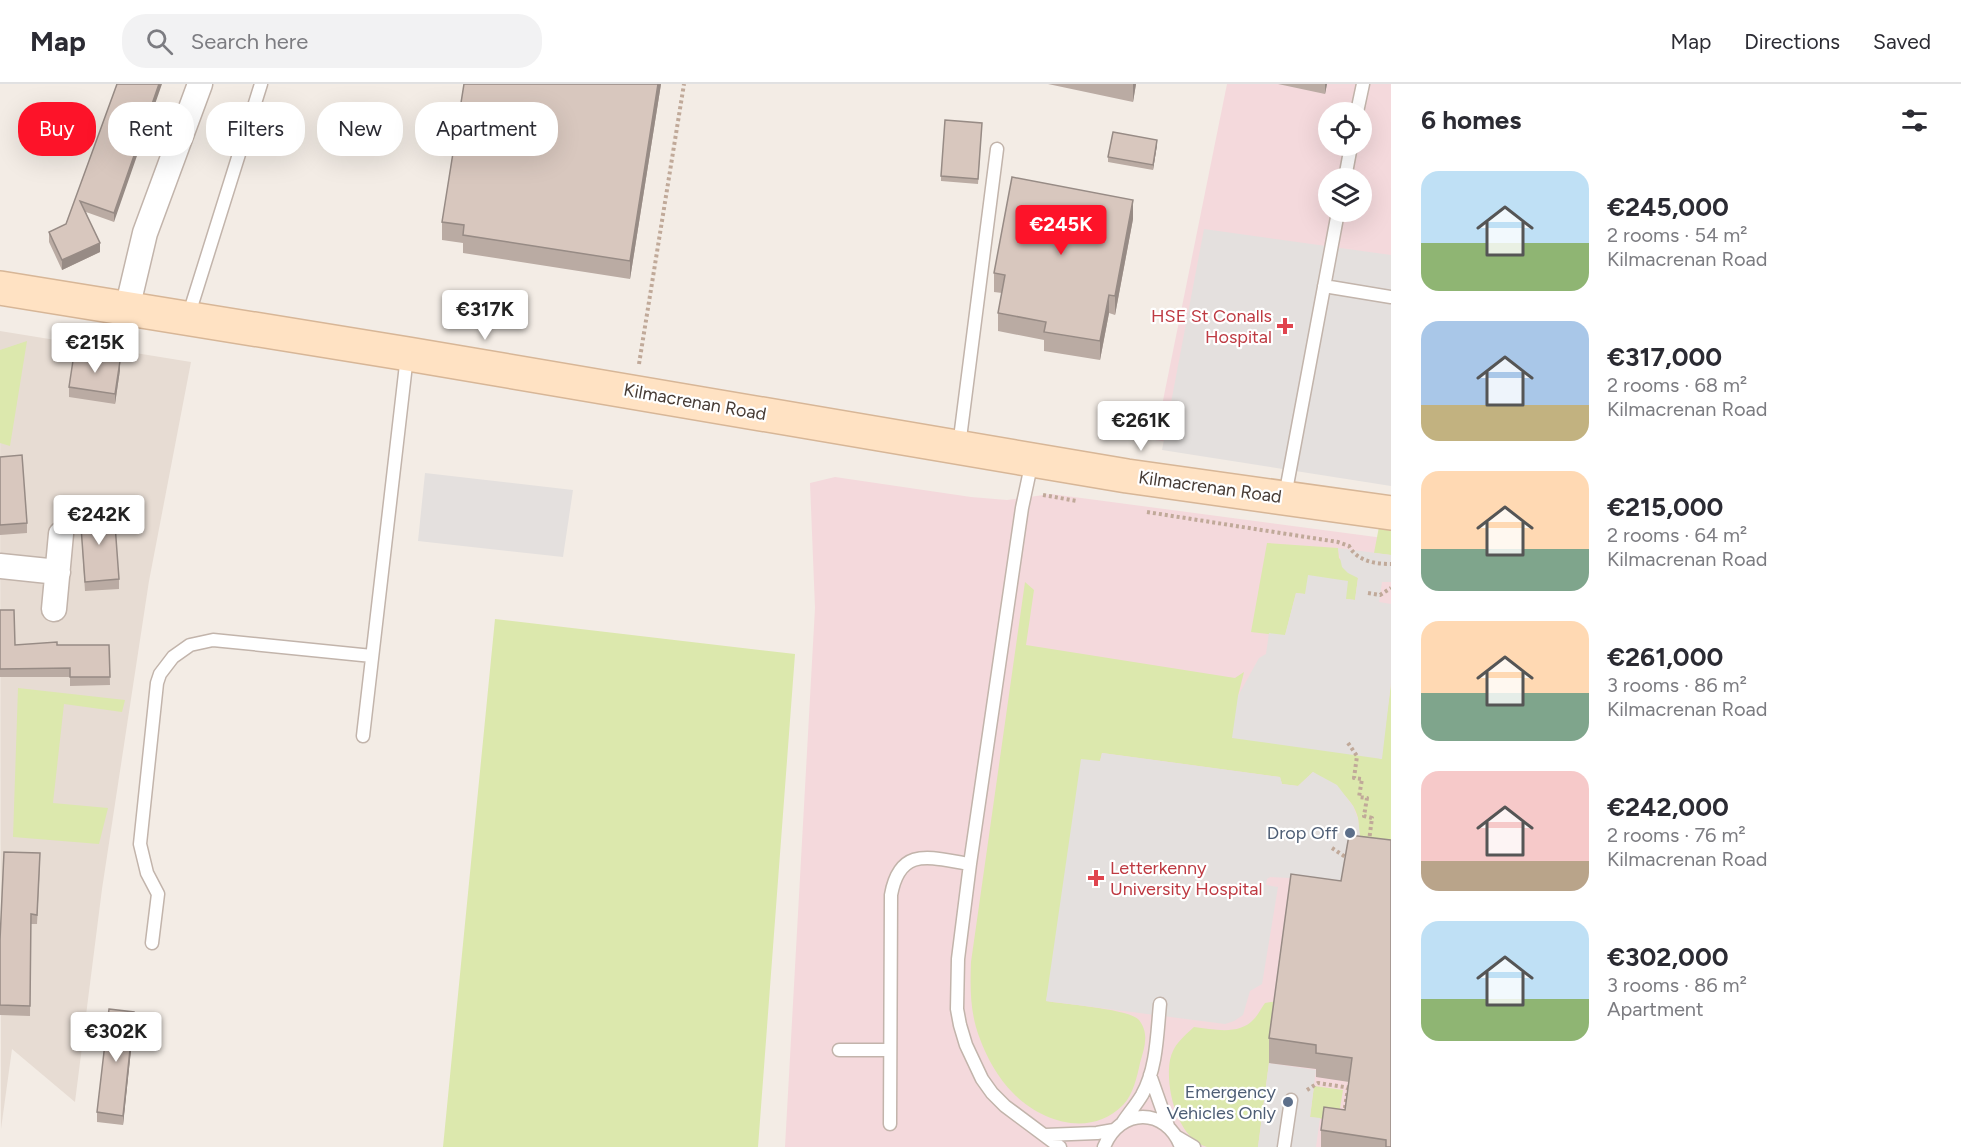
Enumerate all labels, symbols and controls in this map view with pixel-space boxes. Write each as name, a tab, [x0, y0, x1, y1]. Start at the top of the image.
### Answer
search box	[122, 14, 542, 68]
text: Map	[30, 24, 86, 58]
icon: search	[143, 25, 176, 58]
text: Search here	[191, 28, 308, 55]
text: Map	[1670, 29, 1711, 54]
text: Directions	[1744, 29, 1840, 54]
text: Saved	[1873, 29, 1931, 54]
chip: Buy	[18, 102, 96, 156]
chip: Rent	[108, 102, 194, 156]
chip: Filters	[206, 102, 305, 156]
chip: New	[317, 102, 403, 156]
chip: Apartment	[415, 102, 558, 156]
map controls	[1318, 102, 1372, 222]
button: locate	[1318, 102, 1372, 156]
text: 6 homes	[1421, 104, 1521, 136]
icon: filters	[1898, 104, 1931, 137]
button: layers	[1318, 168, 1372, 222]
text: €245,000	[1607, 191, 1729, 223]
icon: home	[1469, 195, 1541, 267]
pin: €245K	[1019, 205, 1103, 256]
text: €245K	[1029, 212, 1093, 236]
text: 2 rooms · 54 m²	[1607, 223, 1747, 247]
text: Kilmacrenan Road	[1607, 247, 1767, 271]
pin: €317K	[443, 290, 527, 341]
text: €317K	[456, 297, 514, 321]
place label: HSE St Conalls Hospital	[1151, 305, 1272, 348]
marker: HSE St Conalls Hospital	[1276, 317, 1294, 335]
pin: €215K	[53, 323, 137, 374]
text: €215K	[66, 330, 124, 354]
text: €317,000	[1607, 341, 1722, 373]
icon: home	[1469, 345, 1541, 417]
text: 2 rooms · 68 m²	[1607, 373, 1747, 397]
street label: Kilmacrenan Road	[622, 379, 768, 425]
text: Kilmacrenan Road	[1607, 397, 1767, 421]
pin: €261K	[1099, 401, 1183, 452]
text: €261K	[1112, 408, 1170, 432]
street label: Kilmacrenan Road	[1137, 466, 1283, 508]
text: €215,000	[1607, 491, 1723, 523]
pin: €242K	[57, 495, 141, 546]
icon: home	[1469, 495, 1541, 567]
text: €242K	[67, 502, 131, 526]
text: 2 rooms · 64 m²	[1607, 523, 1747, 547]
text: Kilmacrenan Road	[1607, 547, 1767, 571]
text: €261,000	[1607, 641, 1723, 673]
icon: home	[1469, 645, 1541, 717]
text: 3 rooms · 86 m²	[1607, 673, 1747, 697]
text: Kilmacrenan Road	[1607, 697, 1767, 721]
text: €242,000	[1607, 791, 1729, 823]
icon: home	[1469, 795, 1541, 867]
place label: Drop Off	[1267, 822, 1338, 844]
text: 2 rooms · 76 m²	[1607, 823, 1746, 847]
marker: Drop Off	[1343, 826, 1357, 840]
text: Kilmacrenan Road	[1607, 847, 1767, 871]
place label: Letterkenny University Hospital	[1110, 857, 1262, 900]
marker: Letterkenny University Hospital	[1087, 869, 1105, 887]
text: €302,000	[1607, 941, 1729, 973]
icon: home	[1469, 945, 1541, 1017]
text: 3 rooms · 86 m²	[1607, 973, 1747, 997]
text: Apartment	[1607, 997, 1704, 1021]
pin: €302K	[74, 1012, 158, 1063]
text: €302K	[85, 1019, 147, 1043]
place label: Emergency Vehicles Only	[1166, 1081, 1277, 1124]
marker: Emergency Vehicles Only	[1281, 1095, 1295, 1109]

